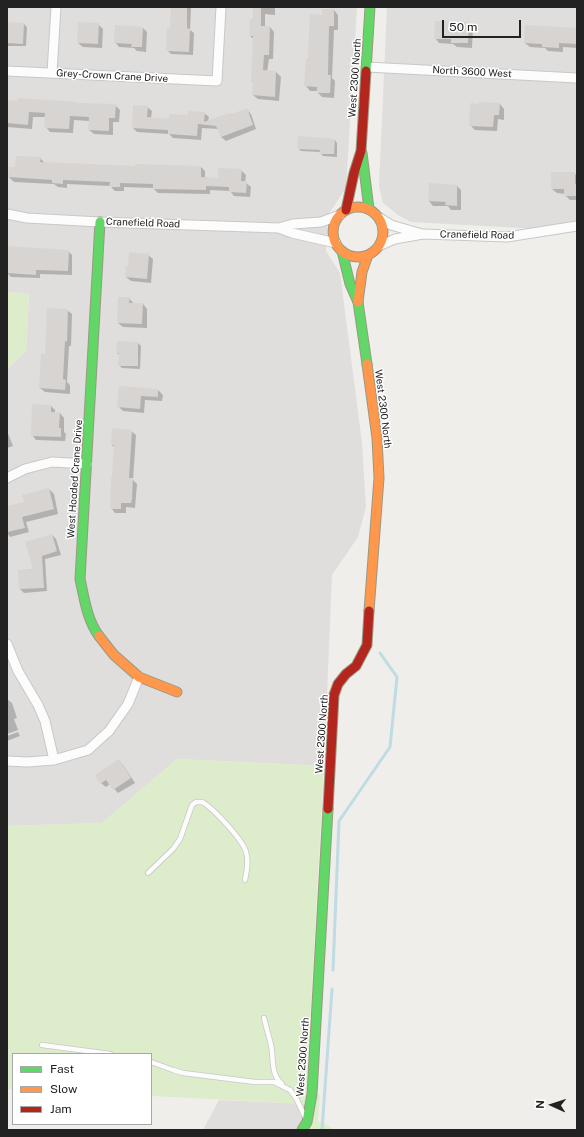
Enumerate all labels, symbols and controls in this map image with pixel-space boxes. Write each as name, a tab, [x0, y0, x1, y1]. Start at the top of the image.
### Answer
scale bar	[444, 12, 523, 38]
text: 50 m	[449, 20, 477, 34]
street label: West 2300 North	[346, 38, 364, 118]
street label: North 3600 West	[432, 64, 512, 80]
street label: Grey-Crown Crane Drive	[56, 67, 168, 85]
street label: Cranefield Road	[106, 216, 180, 230]
street label: Cranefield Road	[440, 228, 514, 242]
street label: West 2300 North	[372, 369, 394, 449]
street label: West Hooded Crane Drive	[65, 419, 85, 539]
street label: West 2300 North	[313, 694, 331, 774]
street label: West 2300 North	[294, 1017, 312, 1097]
legend	[12, 1053, 152, 1125]
text: Fast	[50, 1062, 74, 1076]
text: Slow	[50, 1082, 77, 1096]
north arrow	[532, 1085, 572, 1125]
text: N	[534, 1100, 546, 1109]
text: Jam	[50, 1102, 72, 1116]

